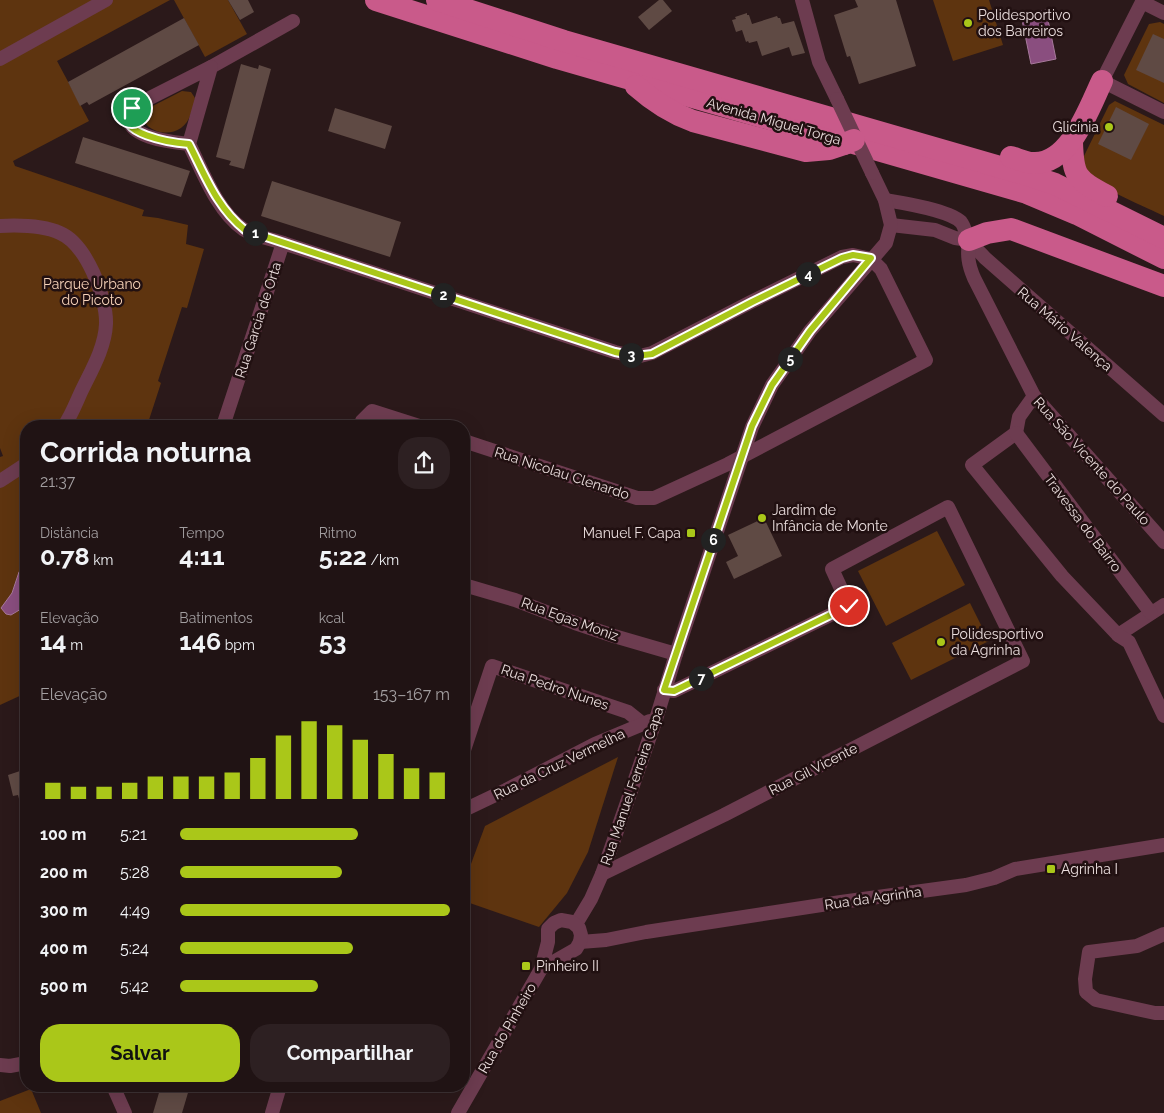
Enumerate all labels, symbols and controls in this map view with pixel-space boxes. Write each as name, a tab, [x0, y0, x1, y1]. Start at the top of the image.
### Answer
place label: Polidesportivo dos Barreiros	[978, 7, 1071, 39]
marker: Polidesportivo dos Barreiros	[962, 17, 974, 29]
pin	[111, 87, 153, 129]
icon: arrive	[118, 94, 146, 122]
street label: Avenida Miguel Torga	[705, 94, 843, 148]
place label: Glicínia	[1053, 119, 1099, 135]
marker: Glicínia	[1103, 121, 1115, 133]
pin: 1	[242, 220, 268, 246]
text: 1	[252, 225, 259, 241]
street label: Rua Garcia de Orta	[232, 260, 284, 380]
pin: 4	[796, 262, 820, 286]
text: 4	[805, 266, 813, 282]
park label: Parque Urbano do Picoto	[43, 276, 141, 308]
pin: 2	[430, 282, 456, 308]
street label: Rua Mário Valença	[1015, 284, 1115, 374]
text: 2	[440, 287, 447, 303]
pin: 3	[618, 342, 644, 368]
pin: 5	[778, 346, 802, 372]
text: 3	[628, 347, 635, 363]
text: 5	[787, 351, 794, 367]
street label: Rua São Vicente do Paulo	[1030, 394, 1154, 528]
text: Corrida noturna	[40, 436, 251, 469]
button: share	[398, 437, 450, 489]
street label: Rua Nicolau Clenardo	[493, 444, 631, 502]
street label: Travessa do Bairro	[1041, 471, 1125, 575]
text: 21:37	[40, 472, 75, 491]
place label: Jardim de Infância de Monte	[772, 502, 888, 534]
marker: Jardim de Infância de Monte	[756, 512, 768, 524]
text: Distância	[40, 525, 99, 541]
text: Tempo	[179, 525, 224, 541]
text: Ritmo	[319, 525, 357, 541]
place label: Manuel F. Capa	[583, 525, 681, 541]
marker: Manuel F. Capa	[685, 527, 697, 539]
pin: 6	[700, 528, 726, 552]
text: 6	[709, 532, 718, 548]
text: 0.78	[40, 541, 90, 571]
text: 4:11	[179, 541, 224, 571]
text: 5:22	[319, 541, 367, 571]
text: km	[90, 552, 113, 568]
text: /km	[367, 552, 399, 568]
pin	[828, 585, 870, 627]
icon: check	[835, 592, 863, 620]
street label: Rua Egas Moniz	[519, 594, 621, 644]
text: Elevação	[40, 610, 99, 626]
text: Batimentos	[179, 610, 253, 626]
text: kcal	[319, 610, 345, 626]
text: 14	[40, 626, 67, 656]
text: 146	[179, 626, 221, 656]
text: 53	[319, 626, 346, 656]
place label: Polidesportivo da Agrinha	[951, 626, 1044, 658]
marker: Polidesportivo da Agrinha	[935, 636, 947, 648]
text: m	[67, 637, 83, 653]
text: bpm	[221, 637, 255, 653]
street label: Rua Pedro Nunes	[499, 661, 611, 713]
pin: 7	[688, 666, 714, 690]
text: 7	[698, 670, 705, 686]
text: Elevação	[40, 685, 107, 704]
text: 153–167 m	[373, 685, 450, 704]
street label: Rua Manuel Ferreira Capa	[597, 705, 667, 867]
street label: Rua da Cruz Vermelha	[491, 725, 627, 803]
street label: Rua Gil Vicente	[766, 740, 860, 798]
text: 100 m	[40, 825, 86, 844]
text: 5:21	[120, 825, 147, 844]
place label: Agrinha I	[1061, 861, 1118, 877]
text: 200 m	[40, 863, 87, 882]
text: 5:28	[120, 863, 150, 882]
marker: Agrinha I	[1045, 863, 1057, 875]
street label: Rua da Agrinha	[823, 883, 923, 913]
text: 300 m	[40, 901, 87, 920]
text: 4:49	[120, 901, 150, 920]
text: 400 m	[40, 939, 88, 958]
text: 5:24	[120, 939, 149, 958]
place label: Pinheiro II	[536, 958, 599, 974]
marker: Pinheiro II	[520, 960, 532, 972]
text: 500 m	[40, 977, 87, 996]
text: 5:42	[120, 977, 149, 996]
street label: Rua do Pinheiro	[475, 980, 539, 1076]
button: Salvar	[40, 1024, 240, 1082]
button: Compartilhar	[250, 1024, 450, 1082]

